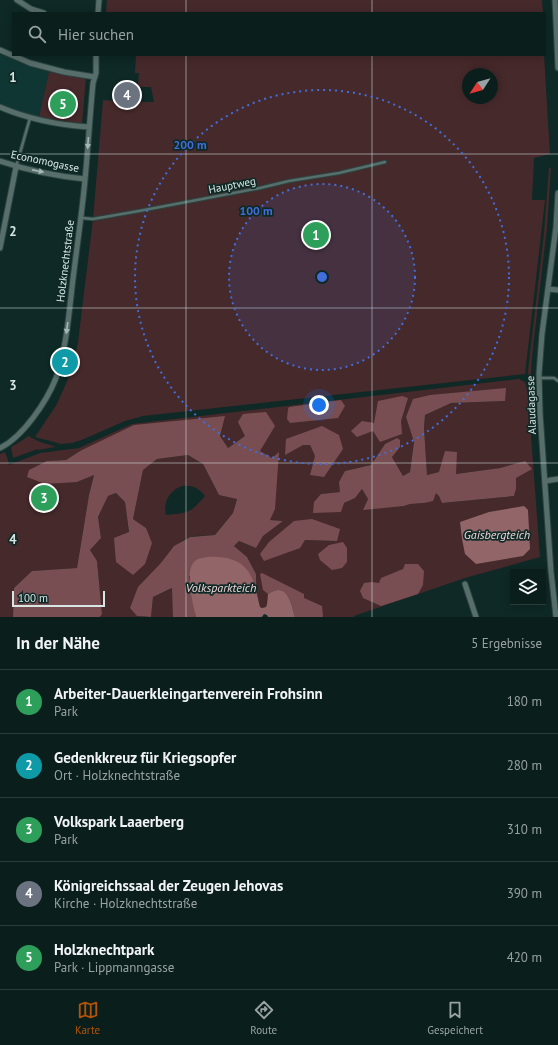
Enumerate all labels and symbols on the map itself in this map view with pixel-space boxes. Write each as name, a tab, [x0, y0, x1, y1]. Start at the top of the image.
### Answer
north arrow	[462, 68, 498, 104]
text: 1	[9, 69, 17, 86]
pin: 4	[114, 80, 140, 110]
pin: 5	[50, 89, 76, 119]
one-way arrow	[84, 137, 91, 149]
text: 200 m	[173, 137, 207, 152]
street label: Economogasse	[10, 147, 81, 175]
one-way arrow	[32, 168, 44, 174]
street label: Hauptweg	[207, 174, 257, 196]
text: 100 m	[239, 203, 273, 218]
street label: Holzknechtstraße	[53, 219, 77, 303]
pin: 1	[303, 220, 329, 250]
text: 2	[9, 223, 17, 240]
centre of rings	[315, 270, 329, 284]
one-way arrow	[64, 322, 70, 334]
pin: 2	[52, 347, 78, 377]
street label: Alaudagasse	[523, 375, 539, 435]
text: 3	[9, 377, 17, 394]
your location	[309, 395, 329, 415]
pin: 3	[31, 483, 57, 513]
water label: Gaisbergteich	[464, 527, 530, 542]
text: 4	[9, 531, 17, 548]
water label: Volksparkteich	[186, 580, 256, 595]
scale bar	[12, 589, 105, 608]

